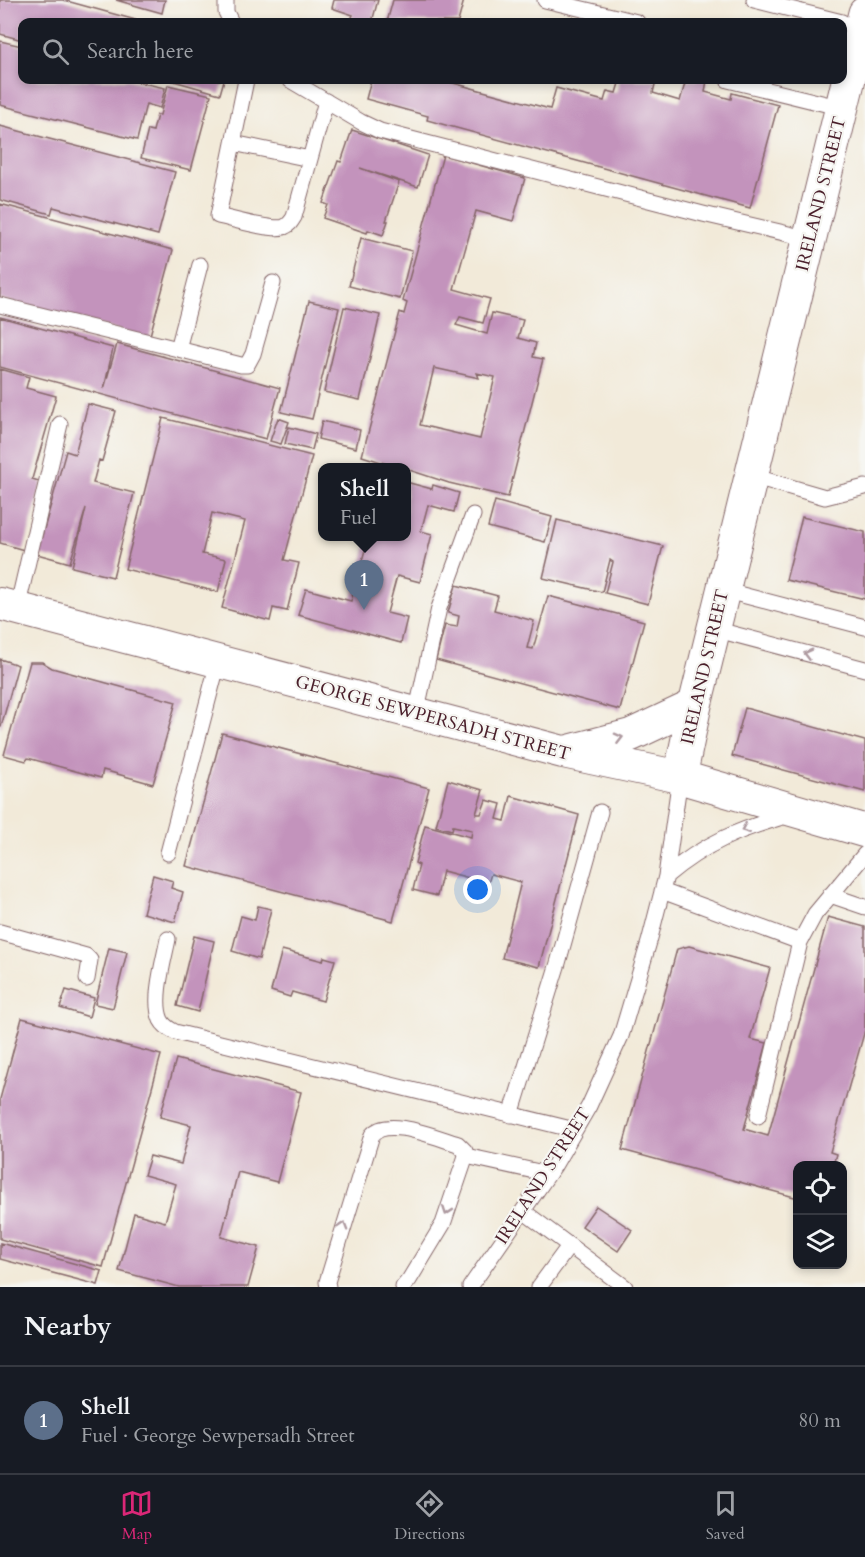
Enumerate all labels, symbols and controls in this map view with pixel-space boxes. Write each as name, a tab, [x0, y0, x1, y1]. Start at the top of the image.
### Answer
search box	[18, 18, 847, 84]
icon: search	[39, 35, 72, 68]
text: Search here	[87, 36, 194, 66]
street label: IRELAND STREET	[790, 114, 852, 274]
popup	[318, 463, 411, 541]
text: Shell	[340, 474, 389, 504]
text: Fuel	[340, 504, 376, 531]
pin: 1	[344, 560, 384, 610]
street label: IRELAND STREET	[675, 587, 735, 747]
one-way arrow	[804, 649, 814, 662]
street label: GEORGE SEWPERSADH STREET	[292, 669, 574, 767]
one-way arrow	[614, 733, 624, 745]
one-way arrow	[740, 822, 751, 834]
your location	[463, 875, 492, 904]
street label: IRELAND STREET	[489, 1103, 597, 1249]
map controls	[793, 1161, 847, 1269]
button: locate	[793, 1161, 847, 1215]
one-way arrow	[441, 1206, 454, 1216]
button: layers	[793, 1215, 847, 1269]
one-way arrow	[336, 1221, 348, 1232]
text: Nearby	[24, 1309, 112, 1344]
text: Shell	[81, 1392, 130, 1422]
text: 1	[38, 1407, 49, 1434]
text: 80 m	[798, 1407, 841, 1434]
text: Fuel · George Sewpersadh Street	[81, 1422, 355, 1449]
tab: Map	[120, 1487, 153, 1545]
tab: Directions	[394, 1487, 465, 1545]
tab: Saved	[706, 1487, 745, 1545]

